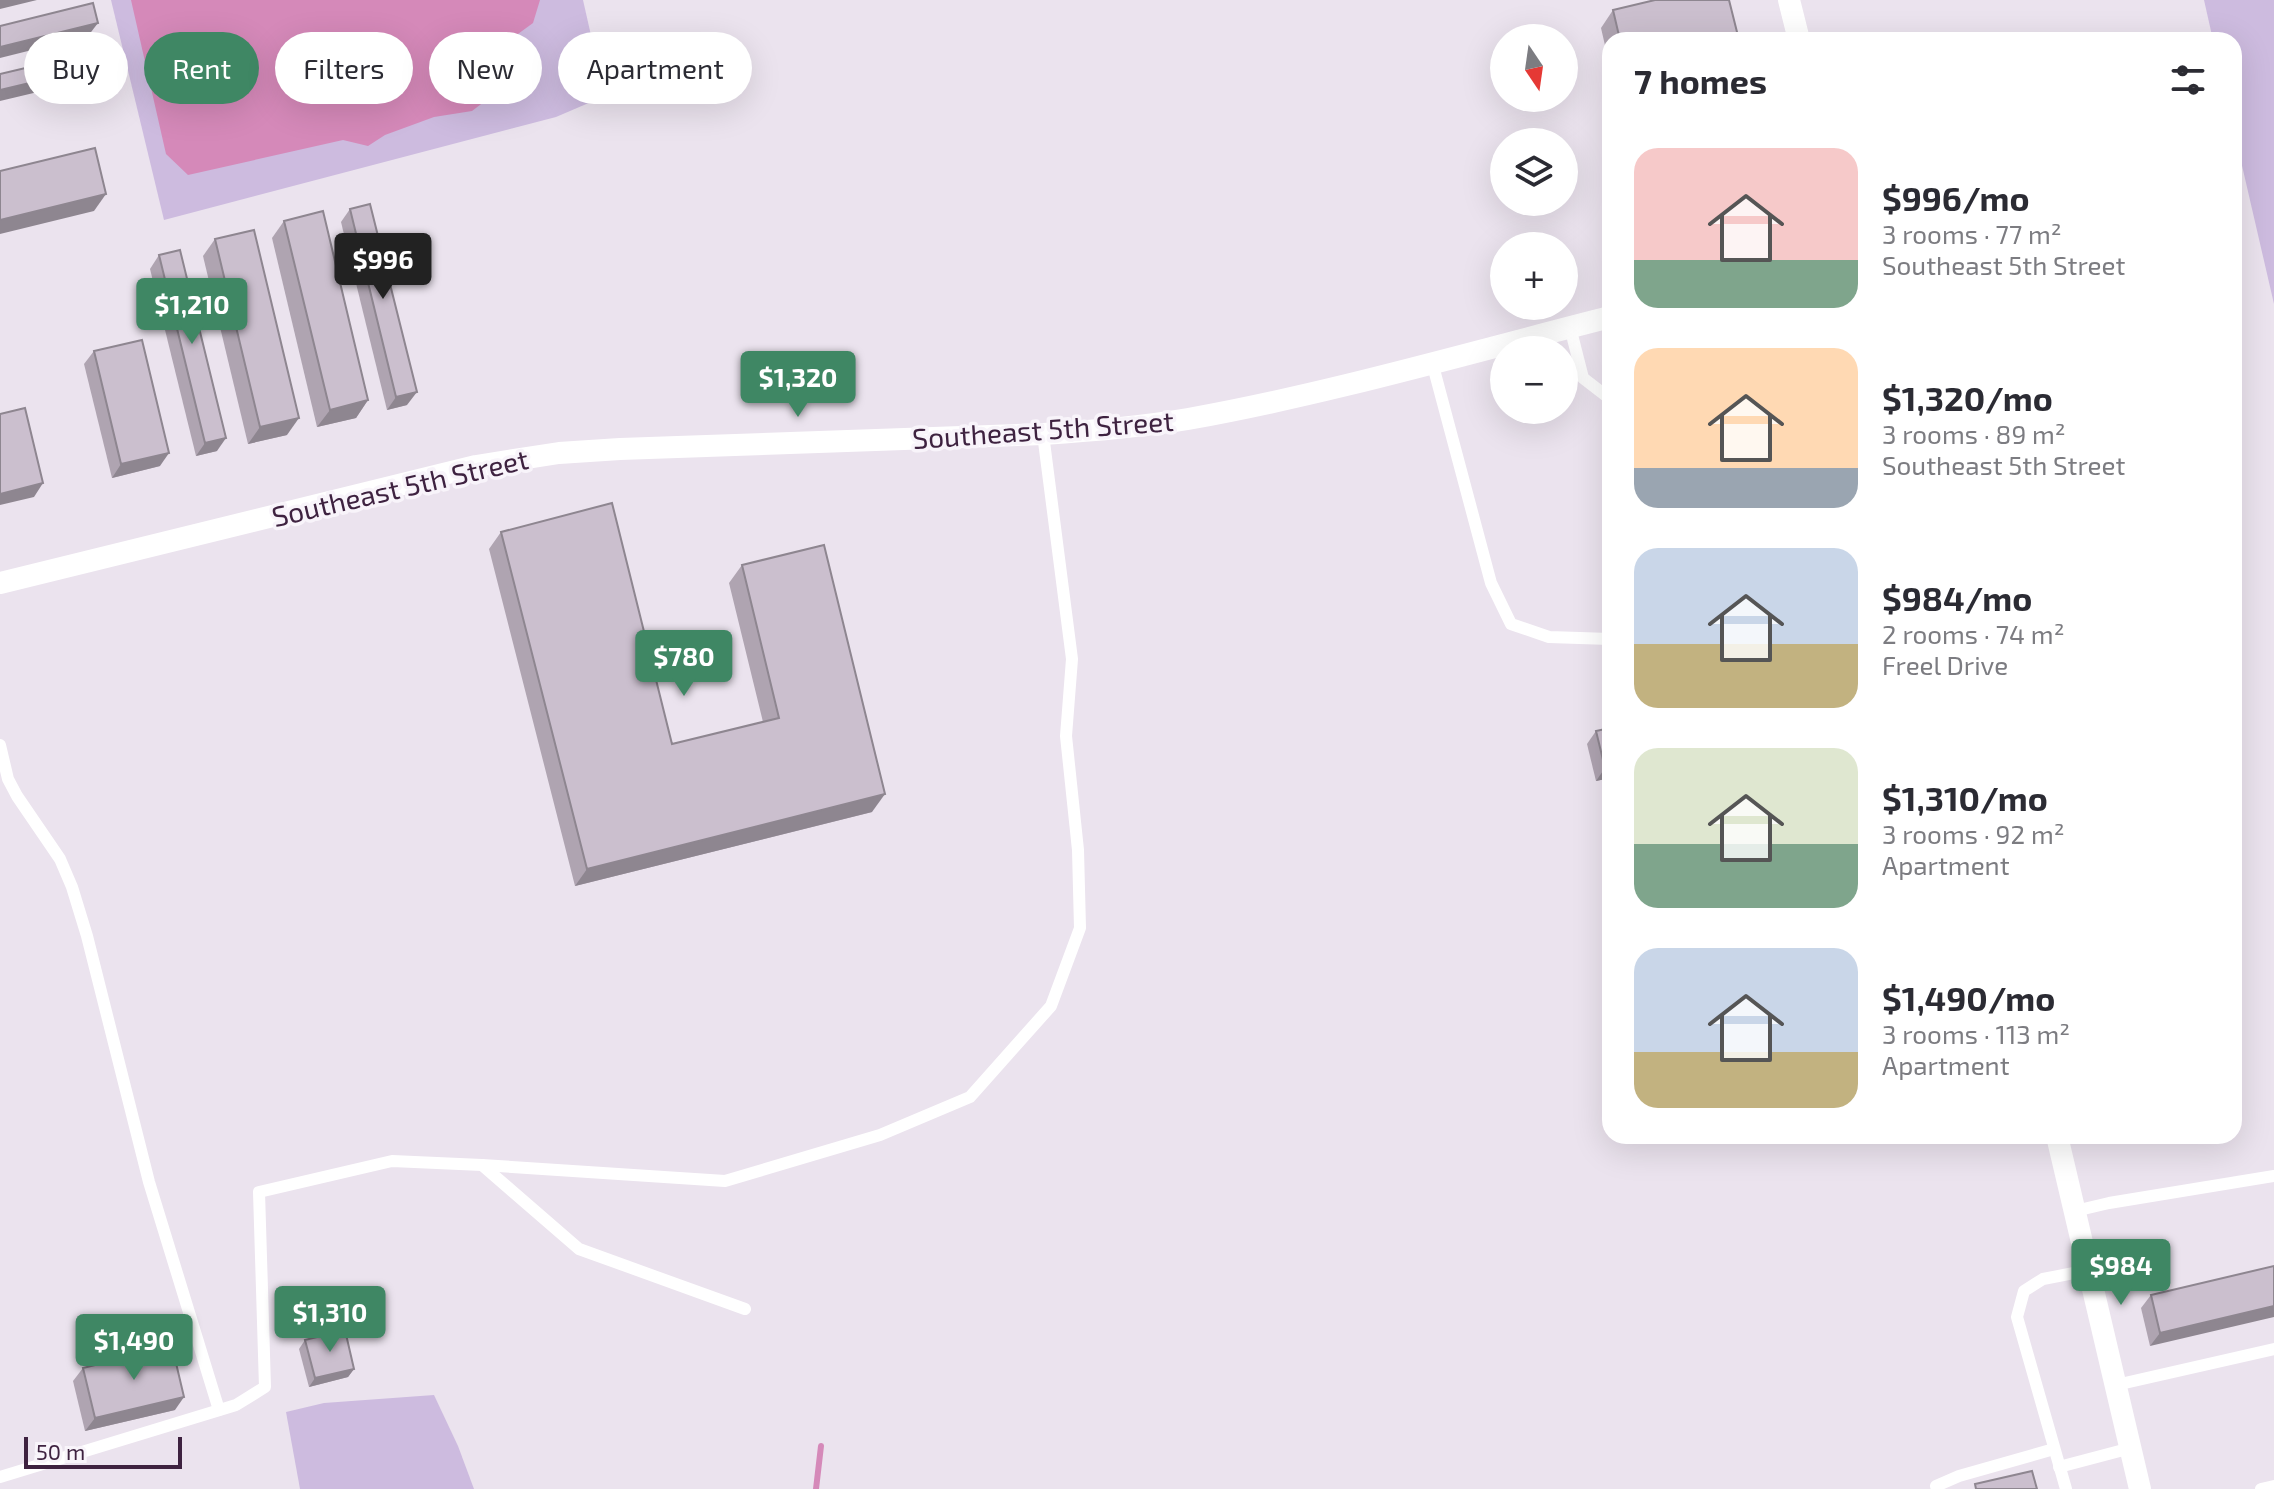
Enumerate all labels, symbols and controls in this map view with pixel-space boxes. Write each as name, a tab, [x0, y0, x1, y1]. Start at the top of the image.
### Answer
north arrow	[1490, 24, 1578, 112]
map controls	[1490, 24, 1578, 424]
chip: Buy	[24, 32, 128, 104]
chip: Rent	[144, 32, 259, 104]
chip: Filters	[275, 32, 413, 104]
chip: New	[429, 32, 542, 104]
chip: Apartment	[558, 32, 752, 104]
icon: filters	[2166, 58, 2210, 102]
text: 7 homes	[1634, 60, 1767, 101]
button: layers	[1490, 128, 1578, 216]
text: $996/mo	[1882, 177, 2030, 218]
icon: home	[1698, 180, 1794, 276]
text: 3 rooms · 77 m²	[1882, 218, 2062, 249]
button: +	[1490, 232, 1578, 320]
pin: $996	[336, 233, 430, 301]
text: $996	[352, 243, 414, 274]
text: Southeast 5th Street	[1882, 249, 2125, 280]
pin: $1,210	[127, 278, 257, 346]
text: $1,210	[154, 288, 230, 319]
button: −	[1490, 336, 1578, 424]
pin: $1,320	[733, 351, 863, 419]
text: $1,320	[759, 361, 837, 392]
text: $1,320/mo	[1882, 377, 2053, 418]
icon: home	[1698, 380, 1794, 476]
street label: Southeast 5th Street	[911, 403, 1175, 455]
text: 3 rooms · 89 m²	[1882, 418, 2066, 449]
street label: Southeast 5th Street	[269, 441, 531, 533]
text: Southeast 5th Street	[1882, 449, 2125, 480]
text: $984/mo	[1882, 577, 2032, 618]
icon: home	[1698, 580, 1794, 676]
text: 2 rooms · 74 m²	[1882, 618, 2064, 649]
pin: $780	[637, 630, 731, 698]
text: $780	[653, 640, 715, 671]
text: Freel Drive	[1882, 649, 2008, 680]
text: $1,310/mo	[1882, 777, 2048, 818]
icon: home	[1698, 780, 1794, 876]
text: 3 rooms · 92 m²	[1882, 818, 2064, 849]
text: Apartment	[1882, 849, 2010, 880]
text: $1,490/mo	[1882, 977, 2055, 1018]
icon: home	[1698, 980, 1794, 1076]
text: 3 rooms · 113 m²	[1882, 1018, 2070, 1049]
text: Apartment	[1882, 1049, 2010, 1080]
pin: $984	[2074, 1239, 2168, 1307]
text: $984	[2089, 1249, 2153, 1280]
pin: $1,310	[265, 1286, 395, 1354]
text: $1,310	[293, 1296, 367, 1327]
pin: $1,490	[69, 1314, 199, 1382]
text: $1,490	[94, 1324, 174, 1355]
scale bar	[24, 1433, 182, 1469]
text: 50 m	[36, 1438, 85, 1464]

